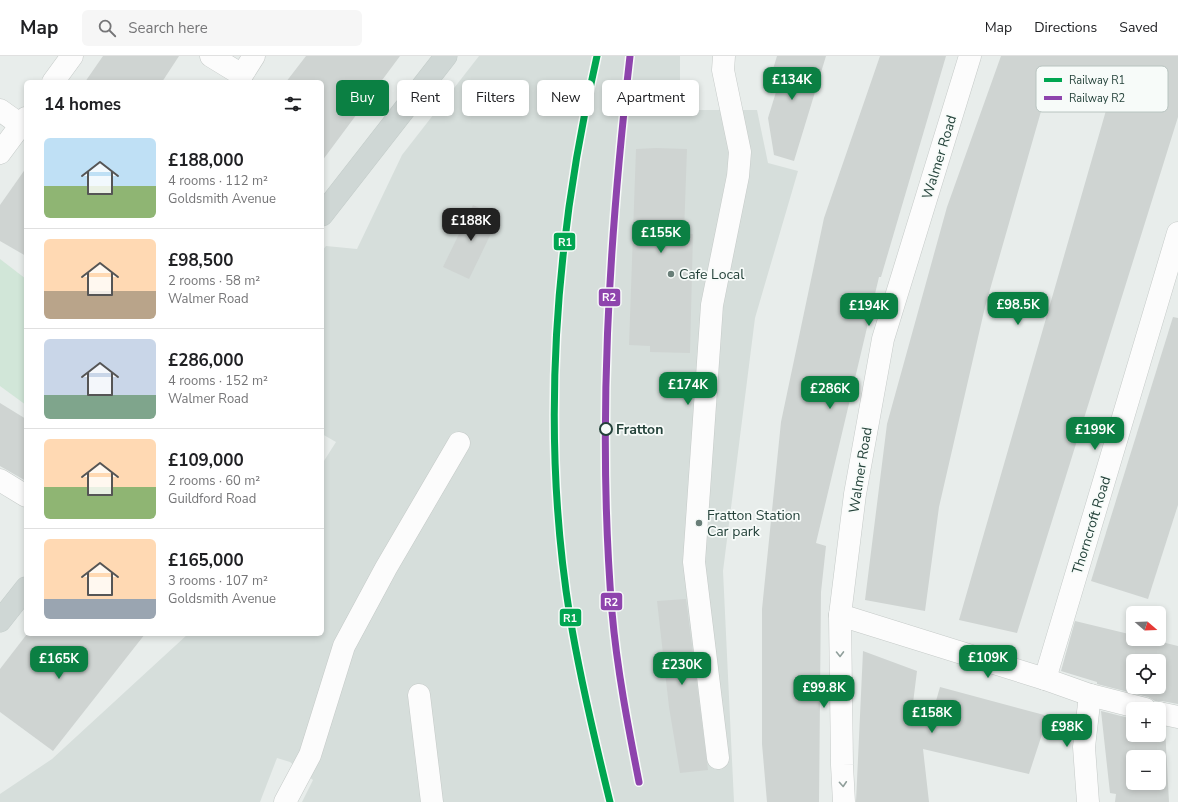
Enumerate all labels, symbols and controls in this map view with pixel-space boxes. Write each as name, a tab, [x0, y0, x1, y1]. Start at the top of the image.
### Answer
search box	[82, 10, 362, 46]
text: Map	[20, 15, 58, 41]
icon: search	[96, 17, 118, 39]
text: Search here	[128, 18, 208, 38]
text: Map	[985, 18, 1012, 37]
text: Directions	[1034, 18, 1097, 37]
text: Saved	[1119, 18, 1158, 37]
legend	[1036, 66, 1168, 112]
pin: £134K	[764, 67, 820, 101]
text: £134K	[772, 71, 812, 89]
text: Railway R1	[1069, 73, 1125, 88]
chip: Buy	[336, 80, 389, 116]
chip: Rent	[397, 80, 454, 116]
chip: Filters	[462, 80, 529, 116]
chip: New	[537, 80, 594, 116]
chip: Apartment	[602, 80, 699, 116]
text: Railway R2	[1069, 91, 1125, 106]
text: 14 homes	[44, 93, 121, 116]
icon: filters	[282, 93, 304, 115]
street label: Walmer Road	[918, 113, 961, 201]
text: £188,000	[168, 149, 244, 172]
icon: home	[76, 154, 124, 202]
text: 4 rooms · 112 m²	[168, 172, 268, 190]
text: Goldsmith Avenue	[168, 190, 276, 208]
pin: £188K	[443, 208, 499, 242]
text: £188K	[451, 212, 491, 230]
pin: £155K	[633, 220, 689, 254]
text: £155K	[641, 224, 681, 242]
line badge: R1	[553, 232, 576, 251]
text: R1	[558, 235, 572, 250]
text: £98,500	[168, 249, 233, 272]
icon: home	[76, 255, 124, 303]
place label: Cafe Local	[679, 265, 745, 284]
marker: Cafe Local	[666, 269, 676, 279]
text: 2 rooms · 58 m²	[168, 272, 260, 290]
line badge: R2	[598, 288, 621, 307]
text: Walmer Road	[168, 290, 249, 308]
text: R2	[602, 290, 616, 305]
pin: £98.5K	[985, 292, 1051, 326]
pin: £194K	[841, 293, 897, 327]
text: £98.5K	[996, 296, 1040, 314]
text: £194K	[849, 297, 889, 315]
text: £286,000	[168, 349, 244, 372]
icon: home	[76, 355, 124, 403]
text: 4 rooms · 152 m²	[168, 372, 268, 390]
pin: £174K	[660, 372, 716, 406]
text: £174K	[668, 376, 708, 394]
pin: £286K	[802, 376, 858, 410]
text: £286K	[810, 380, 850, 398]
text: Walmer Road	[168, 390, 249, 408]
pin: £199K	[1067, 417, 1123, 451]
place label: Fratton	[616, 420, 663, 439]
text: £199K	[1075, 421, 1115, 439]
marker: Fratton	[599, 422, 613, 436]
street label: Walmer Road	[844, 426, 877, 514]
text: £109,000	[168, 449, 244, 472]
icon: home	[76, 455, 124, 503]
text: 2 rooms · 60 m²	[168, 472, 260, 490]
street label: Thorncroft Road	[1068, 474, 1115, 577]
text: Guildford Road	[168, 490, 256, 508]
place label: Fratton Station Car park	[707, 506, 801, 541]
marker: Fratton Station Car park	[694, 518, 704, 528]
text: £165,000	[168, 549, 244, 572]
icon: home	[76, 555, 124, 603]
text: 3 rooms · 107 m²	[168, 572, 268, 590]
text: Goldsmith Avenue	[168, 590, 276, 608]
line badge: R2	[600, 592, 623, 611]
text: R2	[604, 595, 618, 610]
north arrow	[1126, 606, 1166, 646]
map controls	[1126, 606, 1166, 790]
line badge: R1	[559, 608, 582, 627]
text: R1	[563, 611, 577, 626]
pin: £109K	[960, 645, 1016, 679]
pin: £165K	[31, 646, 87, 680]
text: £109K	[968, 649, 1008, 667]
text: £165K	[39, 650, 79, 668]
one-way arrow	[836, 651, 844, 657]
pin: £230K	[654, 652, 710, 686]
button: locate	[1126, 654, 1166, 694]
text: £230K	[662, 656, 702, 674]
pin: £99.8K	[791, 675, 857, 709]
text: £99.8K	[802, 679, 846, 697]
pin: £158K	[904, 700, 960, 734]
button: +	[1126, 702, 1166, 742]
text: £158K	[912, 704, 952, 722]
pin: £98K	[1043, 714, 1091, 748]
text: £98K	[1051, 718, 1083, 736]
button: −	[1126, 750, 1166, 790]
one-way arrow	[839, 781, 848, 787]

